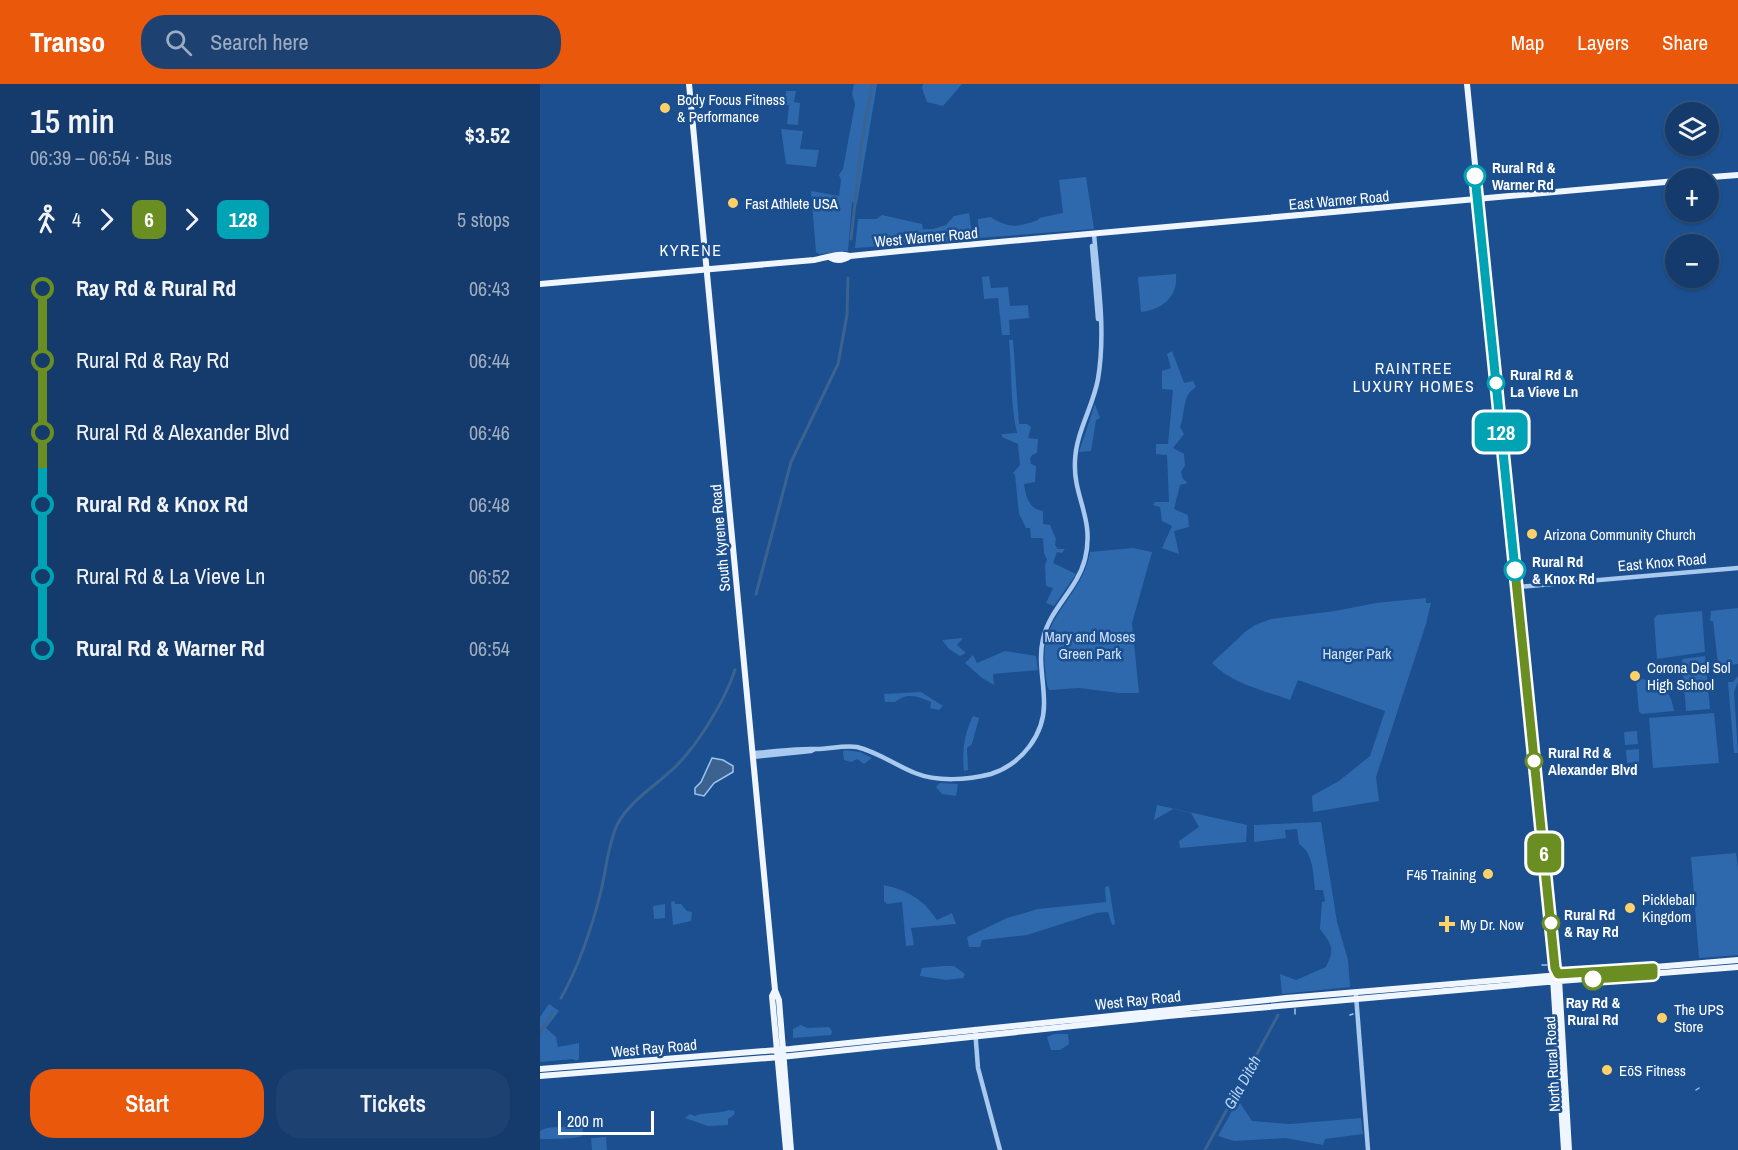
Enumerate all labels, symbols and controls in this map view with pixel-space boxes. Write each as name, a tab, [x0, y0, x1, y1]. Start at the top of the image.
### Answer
search box	[141, 15, 561, 69]
text: Transo	[30, 23, 105, 61]
icon: search	[162, 26, 195, 59]
text: Search here	[210, 27, 309, 57]
text: Map	[1511, 28, 1544, 57]
text: Layers	[1577, 28, 1629, 57]
text: Share	[1662, 28, 1708, 57]
place label: Body Focus Fitness & Performance	[677, 89, 785, 127]
text: 15 min	[30, 99, 115, 143]
marker: Body Focus Fitness & Performance	[658, 101, 672, 115]
map controls	[1665, 102, 1719, 288]
button: layers	[1665, 102, 1719, 156]
text: $3.52	[465, 120, 510, 150]
text: 06:39 – 06:54 · Bus	[30, 144, 172, 171]
place label: Rural Rd & Warner Rd	[1492, 157, 1556, 195]
marker: Rural Rd & Warner Rd	[1464, 165, 1486, 187]
button: +	[1665, 168, 1719, 222]
street label: East Warner Road	[1288, 185, 1390, 215]
place label: Fast Athlete USA	[745, 193, 839, 214]
marker: Fast Athlete USA	[726, 196, 740, 210]
icon: walk	[30, 203, 63, 236]
icon: forward	[90, 203, 123, 236]
icon: forward	[175, 203, 208, 236]
text: 6	[144, 205, 154, 234]
text: 128	[229, 205, 257, 234]
text: 4	[72, 206, 81, 233]
text: 5 stops	[457, 206, 510, 233]
street label: West Warner Road	[873, 222, 979, 252]
button: −	[1665, 234, 1719, 288]
district label: KYRENE	[660, 239, 722, 261]
text: Ray Rd & Rural Rd	[76, 273, 236, 303]
text: 06:43	[469, 275, 510, 302]
text: Rural Rd & Ray Rd	[76, 345, 229, 375]
text: 06:44	[469, 347, 510, 374]
district label: RAINTREE LUXURY HOMES	[1353, 357, 1475, 397]
place label: Rural Rd & La Vieve Ln	[1510, 364, 1578, 402]
marker: Rural Rd & La Vieve Ln	[1487, 374, 1505, 392]
line badge: 128	[1466, 412, 1536, 452]
text: Rural Rd & Alexander Blvd	[76, 417, 290, 447]
text: 128	[1487, 418, 1515, 447]
text: 06:46	[469, 419, 510, 446]
street label: South Kyrene Road	[705, 484, 735, 592]
text: Rural Rd & Knox Rd	[76, 489, 248, 519]
text: 06:48	[469, 491, 510, 518]
place label: Arizona Community Church	[1543, 524, 1696, 545]
marker: Arizona Community Church	[1525, 527, 1539, 541]
street label: East Knox Road	[1617, 548, 1707, 576]
place label: Rural Rd & Knox Rd	[1532, 551, 1595, 589]
marker: Rural Rd & Knox Rd	[1504, 559, 1526, 581]
text: Rural Rd & La Vieve Ln	[76, 561, 265, 591]
text: 06:52	[469, 563, 510, 590]
park label: Mary and Moses Green Park	[1045, 626, 1135, 664]
text: Rural Rd & Warner Rd	[76, 633, 265, 663]
text: 06:54	[469, 635, 510, 662]
park label: Hanger Park	[1322, 643, 1392, 664]
place label: Corona Del Sol High School	[1647, 657, 1730, 695]
marker: Corona Del Sol High School	[1628, 669, 1642, 683]
place label: Rural Rd & Alexander Blvd	[1548, 742, 1638, 780]
marker: Rural Rd & Alexander Blvd	[1525, 752, 1543, 770]
line badge: 6	[1524, 834, 1564, 872]
text: 6	[1539, 839, 1549, 868]
place label: F45 Training	[1406, 864, 1476, 885]
marker: F45 Training	[1481, 867, 1495, 881]
place label: Pickleball Kingdom	[1642, 889, 1695, 927]
marker: Pickleball Kingdom	[1623, 901, 1637, 915]
place label: Rural Rd & Ray Rd	[1564, 904, 1619, 942]
place label: My Dr. Now	[1460, 914, 1524, 935]
marker: Rural Rd & Ray Rd	[1542, 914, 1560, 932]
marker: My Dr. Now	[1438, 915, 1456, 933]
marker: Ray Rd & Rural Rd	[1582, 968, 1604, 990]
street label: West Ray Road	[1094, 985, 1182, 1015]
place label: Ray Rd & Rural Rd	[1566, 992, 1620, 1030]
place label: The UPS Store	[1674, 999, 1724, 1037]
marker: The UPS Store	[1655, 1011, 1669, 1025]
street label: North Rural Road	[1539, 1016, 1565, 1112]
street label: West Ray Road	[610, 1034, 698, 1062]
water label: Gila Ditch	[1218, 1051, 1266, 1113]
place label: EōS Fitness	[1619, 1060, 1686, 1081]
marker: EōS Fitness	[1600, 1063, 1614, 1077]
button: Start	[30, 1069, 264, 1138]
button: Tickets	[276, 1069, 510, 1138]
scale bar	[558, 1108, 654, 1136]
text: 200 m	[567, 1110, 603, 1132]

